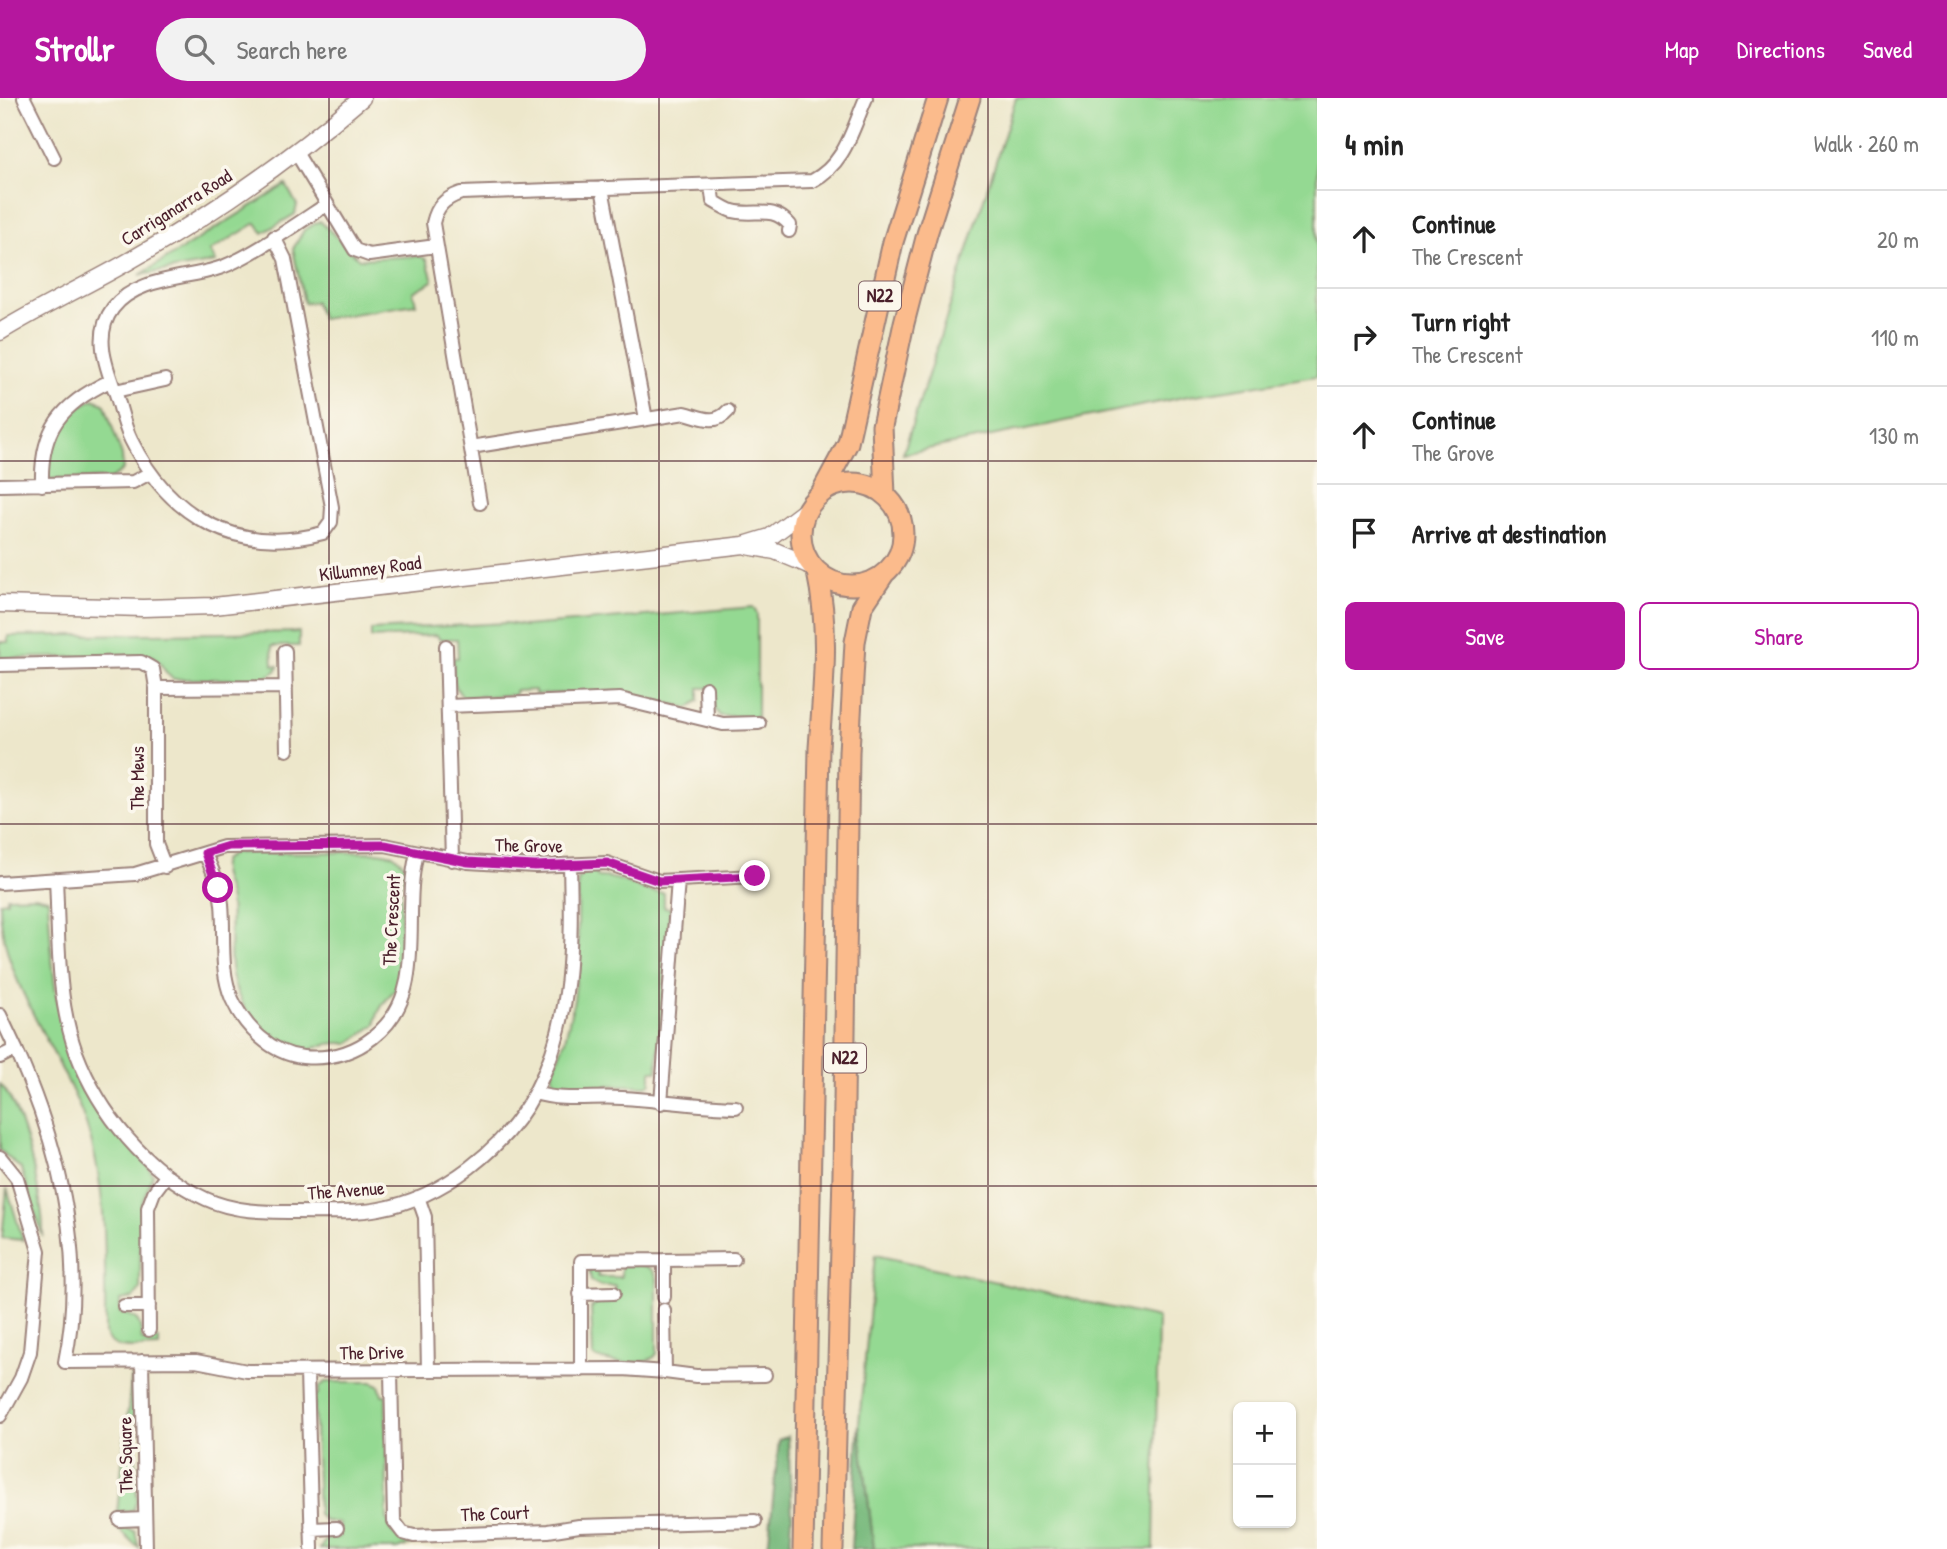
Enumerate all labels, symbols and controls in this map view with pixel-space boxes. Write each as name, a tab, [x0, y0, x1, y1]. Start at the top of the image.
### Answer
search box	[156, 18, 646, 81]
text: Strollr	[35, 27, 114, 71]
icon: search	[180, 30, 218, 68]
text: Search here	[236, 32, 348, 67]
text: Map	[1665, 33, 1699, 65]
text: Directions	[1737, 33, 1825, 65]
text: Saved	[1863, 33, 1912, 65]
text: 4 min	[1345, 124, 1404, 164]
text: Walk · 260 m	[1814, 128, 1919, 159]
street label: Carriganarra Road	[116, 162, 237, 251]
text: Continue	[1412, 206, 1496, 241]
icon: ahead	[1345, 220, 1383, 258]
text: 20 m	[1877, 224, 1919, 255]
text: The Crescent	[1412, 241, 1523, 272]
road number: N22	[859, 281, 901, 310]
text: Turn right	[1412, 304, 1510, 339]
icon: right	[1345, 318, 1383, 356]
text: 110 m	[1871, 322, 1919, 353]
text: The Crescent	[1412, 339, 1523, 370]
text: Continue	[1412, 402, 1496, 437]
icon: ahead	[1345, 416, 1383, 454]
text: 130 m	[1869, 420, 1919, 451]
text: The Grove	[1412, 437, 1494, 468]
icon: arrive	[1345, 514, 1383, 552]
text: Arrive at destination	[1412, 516, 1607, 551]
street label: Killumney Road	[317, 549, 423, 587]
button: Save	[1345, 602, 1625, 670]
button: Share	[1639, 602, 1919, 670]
street label: The Mews	[124, 746, 150, 810]
street label: The Grove	[495, 831, 564, 859]
route end	[739, 860, 770, 891]
route start	[202, 872, 233, 903]
street label: The Crescent	[376, 873, 406, 966]
road number: N22	[824, 1043, 866, 1072]
street label: The Avenue	[307, 1174, 386, 1206]
street label: The Drive	[339, 1338, 405, 1366]
map controls	[1233, 1402, 1296, 1528]
button: +	[1233, 1402, 1296, 1465]
street label: The Square	[111, 1416, 139, 1493]
button: −	[1233, 1465, 1296, 1528]
street label: The Court	[460, 1499, 530, 1527]

